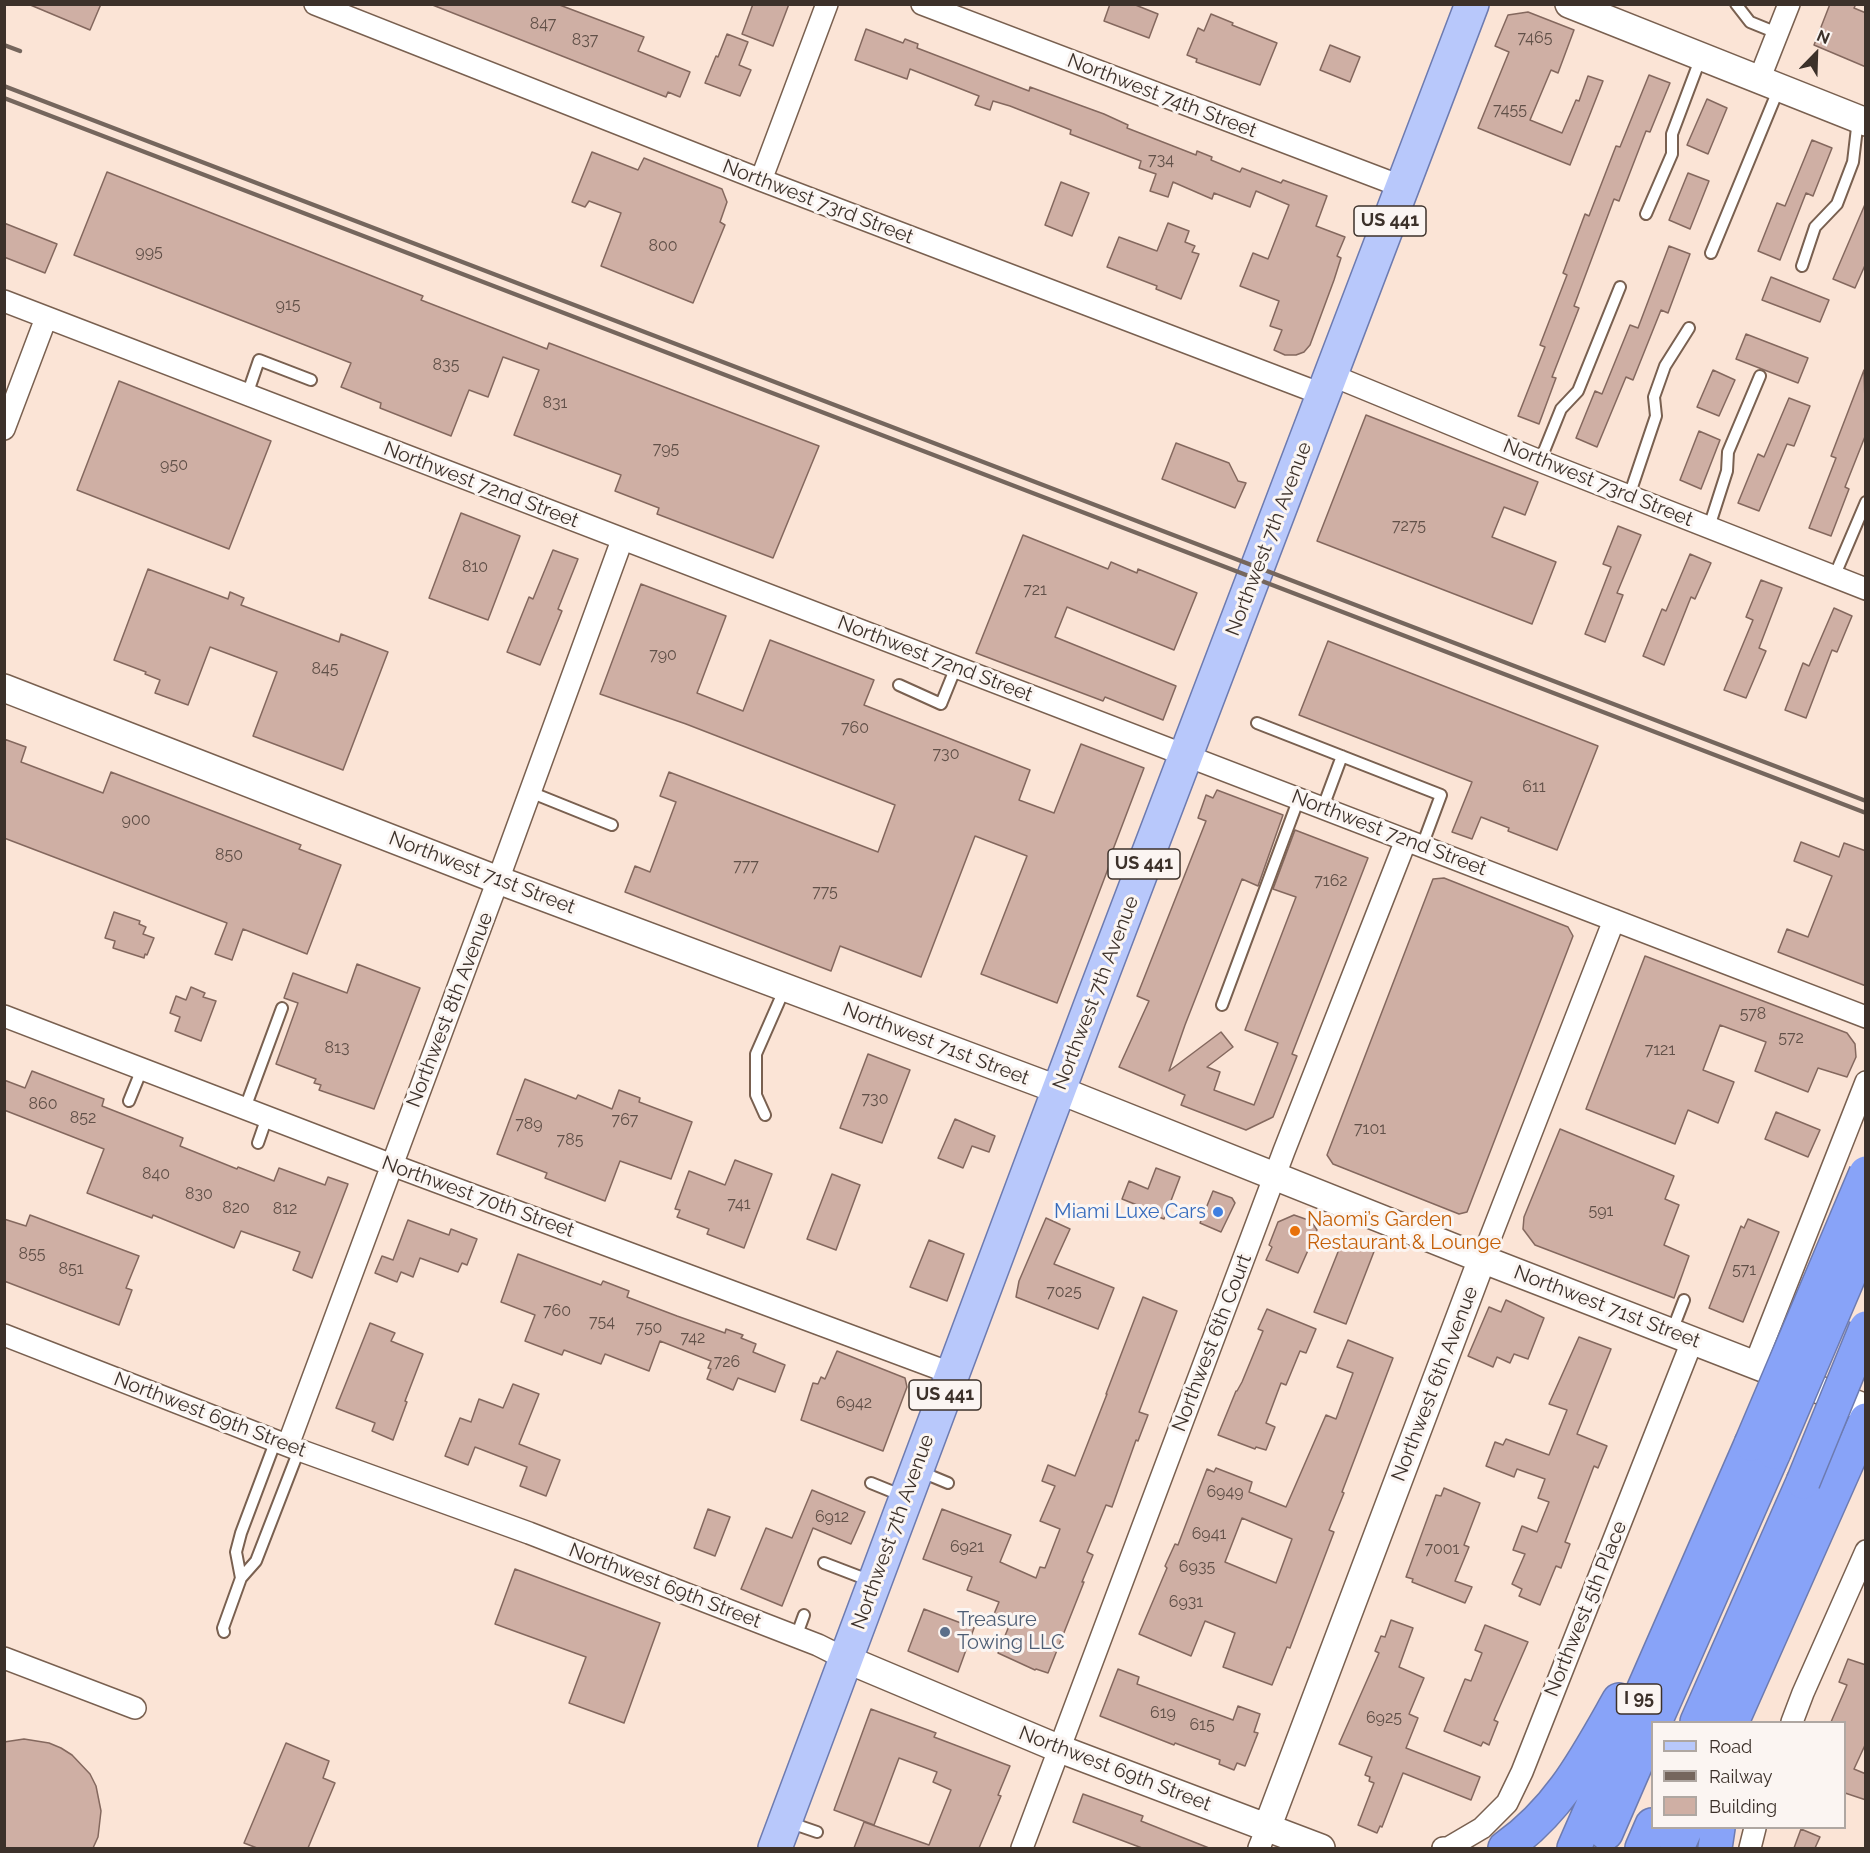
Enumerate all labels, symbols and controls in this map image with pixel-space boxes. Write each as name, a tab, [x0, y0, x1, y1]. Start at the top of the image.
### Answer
house number: 847	[530, 14, 556, 34]
north arrow	[1786, 24, 1846, 84]
text: N	[1814, 26, 1833, 48]
house number: 7465	[1518, 28, 1552, 48]
house number: 837	[572, 30, 598, 50]
street label: Northwest 74th Street	[1064, 49, 1260, 143]
house number: 7455	[1493, 100, 1527, 120]
house number: 734	[1148, 150, 1174, 170]
street label: Northwest 73rd Street	[719, 155, 917, 249]
road number: US 441	[1354, 206, 1426, 236]
house number: 800	[648, 236, 678, 256]
house number: 995	[135, 242, 163, 262]
house number: 915	[276, 295, 300, 315]
house number: 835	[433, 355, 459, 375]
house number: 831	[543, 393, 567, 413]
street label: Northwest 73rd Street	[1500, 434, 1696, 532]
street label: Northwest 72nd Street	[380, 437, 582, 533]
house number: 795	[653, 439, 679, 459]
street label: Northwest 7th Avenue	[1221, 439, 1317, 639]
house number: 950	[160, 455, 188, 475]
house number: 7275	[1392, 516, 1426, 536]
house number: 810	[462, 557, 488, 577]
house number: 721	[1023, 580, 1047, 600]
street label: Northwest 72nd Street	[834, 611, 1036, 707]
house number: 790	[649, 645, 677, 665]
house number: 845	[312, 659, 338, 679]
house number: 760	[841, 718, 869, 738]
house number: 730	[933, 744, 959, 764]
house number: 611	[1522, 777, 1546, 797]
street label: Northwest 72nd Street	[1288, 785, 1490, 881]
house number: 900	[122, 810, 150, 830]
street label: Northwest 71st Street	[385, 826, 579, 920]
house number: 850	[215, 845, 243, 865]
road number: US 441	[1108, 849, 1180, 879]
house number: 777	[733, 856, 759, 876]
house number: 7162	[1314, 871, 1348, 891]
house number: 775	[812, 882, 838, 902]
street label: Northwest 7th Avenue	[1048, 893, 1144, 1093]
street label: Northwest 8th Avenue	[402, 909, 498, 1111]
street label: Northwest 71st Street	[839, 997, 1033, 1091]
house number: 578	[1740, 1004, 1766, 1024]
house number: 572	[1778, 1028, 1804, 1048]
house number: 813	[325, 1038, 349, 1058]
house number: 7121	[1645, 1040, 1675, 1060]
house number: 730	[862, 1089, 888, 1109]
house number: 860	[29, 1094, 57, 1114]
house number: 852	[70, 1108, 96, 1128]
house number: 767	[612, 1110, 638, 1130]
house number: 789	[515, 1114, 543, 1134]
house number: 7101	[1354, 1119, 1386, 1139]
house number: 785	[557, 1130, 583, 1150]
street label: Northwest 70th Street	[378, 1151, 578, 1243]
house number: 840	[142, 1164, 170, 1184]
house number: 830	[185, 1184, 213, 1204]
house number: 741	[727, 1194, 751, 1214]
house number: 820	[222, 1198, 250, 1218]
house number: 812	[273, 1199, 297, 1219]
place label: Miami Luxe Cars	[1054, 1200, 1206, 1224]
house number: 591	[1589, 1201, 1613, 1221]
marker: Miami Luxe Cars	[1211, 1205, 1225, 1219]
place label: Naomi’s Garden Restaurant & Lounge	[1307, 1208, 1501, 1255]
marker: Naomi’s Garden Restaurant & Lounge	[1288, 1224, 1302, 1238]
house number: 855	[19, 1244, 45, 1264]
street label: Northwest 6th Court	[1167, 1251, 1257, 1435]
house number: 851	[58, 1259, 84, 1279]
street label: Northwest 71st Street	[1510, 1260, 1704, 1354]
house number: 571	[1732, 1260, 1756, 1280]
house number: 7025	[1046, 1282, 1082, 1302]
street label: Northwest 6th Avenue	[1387, 1283, 1483, 1485]
house number: 760	[543, 1301, 571, 1321]
house number: 754	[589, 1312, 615, 1332]
house number: 750	[636, 1318, 662, 1338]
house number: 742	[681, 1328, 705, 1348]
house number: 726	[714, 1352, 740, 1372]
street label: Northwest 69th Street	[110, 1367, 310, 1463]
road number: US 441	[909, 1380, 981, 1410]
house number: 6942	[836, 1393, 872, 1413]
street label: Northwest 7th Avenue	[847, 1431, 939, 1633]
house number: 6949	[1206, 1482, 1244, 1502]
house number: 6912	[815, 1507, 849, 1527]
street label: Northwest 5th Place	[1540, 1518, 1632, 1700]
house number: 6941	[1192, 1524, 1226, 1544]
house number: 6921	[950, 1537, 984, 1557]
street label: Northwest 69th Street	[565, 1538, 765, 1634]
house number: 7001	[1425, 1539, 1459, 1559]
house number: 6935	[1179, 1557, 1215, 1577]
house number: 6931	[1169, 1592, 1203, 1612]
place label: Treasure Towing LLC	[957, 1608, 1065, 1655]
marker: Treasure Towing LLC	[938, 1625, 952, 1639]
road number: I 95	[1616, 1684, 1662, 1714]
house number: 619	[1150, 1703, 1176, 1723]
house number: 6925	[1366, 1708, 1402, 1728]
house number: 615	[1189, 1715, 1215, 1735]
street label: Northwest 69th Street	[1015, 1721, 1215, 1817]
legend	[1651, 1721, 1846, 1829]
text: Road	[1709, 1736, 1752, 1757]
text: Railway	[1709, 1766, 1773, 1787]
text: Building	[1709, 1796, 1777, 1817]

